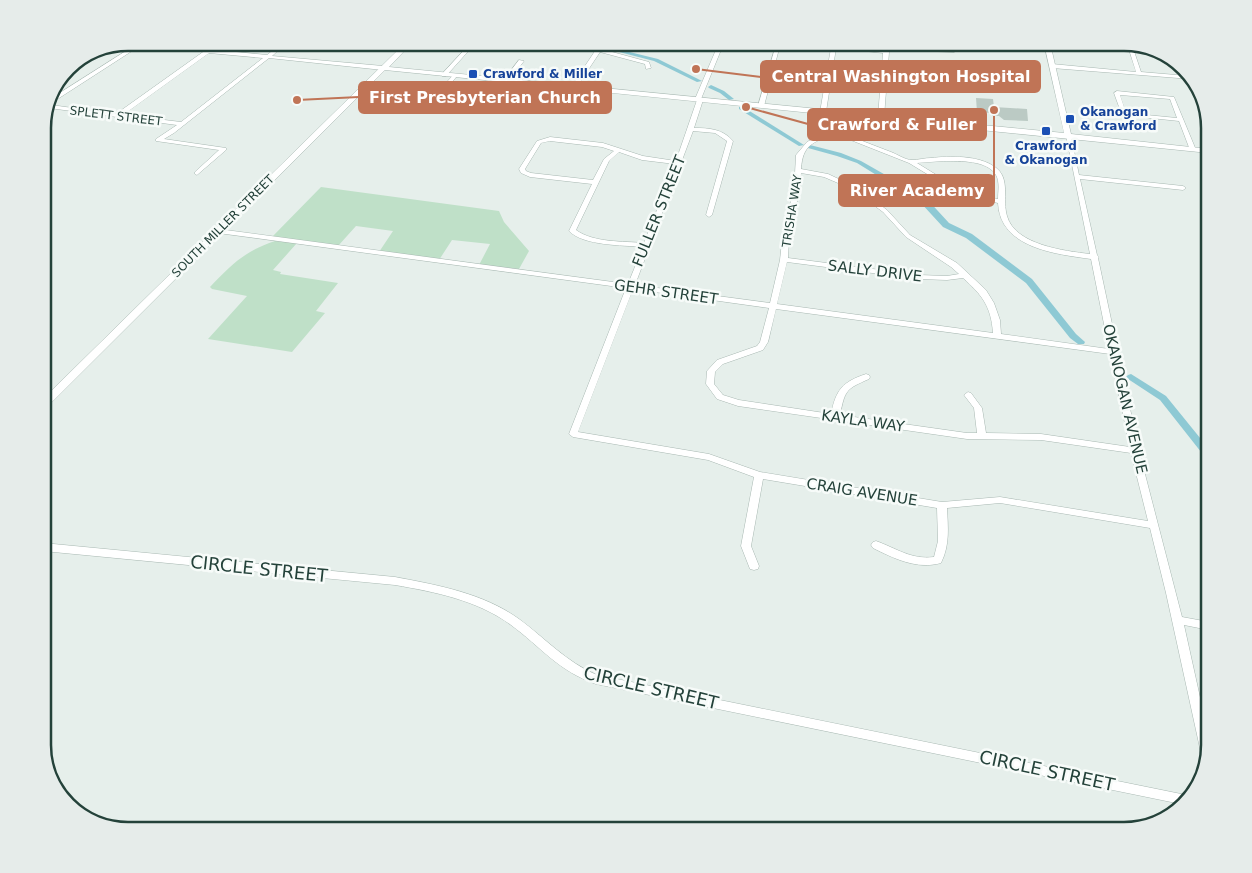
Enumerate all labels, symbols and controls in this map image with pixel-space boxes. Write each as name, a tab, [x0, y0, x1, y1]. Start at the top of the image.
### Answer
callout: Central Washington Hospital	[761, 61, 1040, 92]
place label: Crawford & Miller	[483, 67, 602, 81]
text: Central Washington Hospital	[772, 67, 1030, 86]
marker: Crawford & Miller	[467, 68, 479, 80]
callout: First Presbyterian Church	[359, 82, 611, 113]
text: First Presbyterian Church	[369, 88, 601, 107]
street label: SPLETT STREET	[69, 103, 164, 129]
place label: Okanogan & Crawford	[1080, 105, 1157, 133]
callout: Crawford & Fuller	[808, 109, 986, 140]
marker: Okanogan & Crawford	[1064, 113, 1076, 125]
text: Crawford & Fuller	[818, 115, 977, 134]
marker: Crawford & Okanogan	[1040, 125, 1052, 137]
place label: Crawford & Okanogan	[1005, 139, 1087, 167]
street label: FULLER STREET	[629, 152, 690, 269]
street label: SOUTH MILLER STREET	[169, 172, 277, 280]
street label: TRISHA WAY	[779, 173, 805, 249]
callout: River Academy	[839, 175, 994, 206]
text: River Academy	[850, 181, 985, 200]
street label: SALLY DRIVE	[827, 256, 923, 286]
street label: GEHR STREET	[613, 276, 720, 308]
street label: OKANOGAN AVENUE	[1099, 322, 1151, 476]
street label: KAYLA WAY	[820, 406, 907, 436]
street label: CRAIG AVENUE	[805, 474, 919, 510]
street label: CIRCLE STREET	[189, 551, 330, 586]
street label: CIRCLE STREET	[582, 662, 722, 713]
street label: CIRCLE STREET	[977, 746, 1118, 795]

